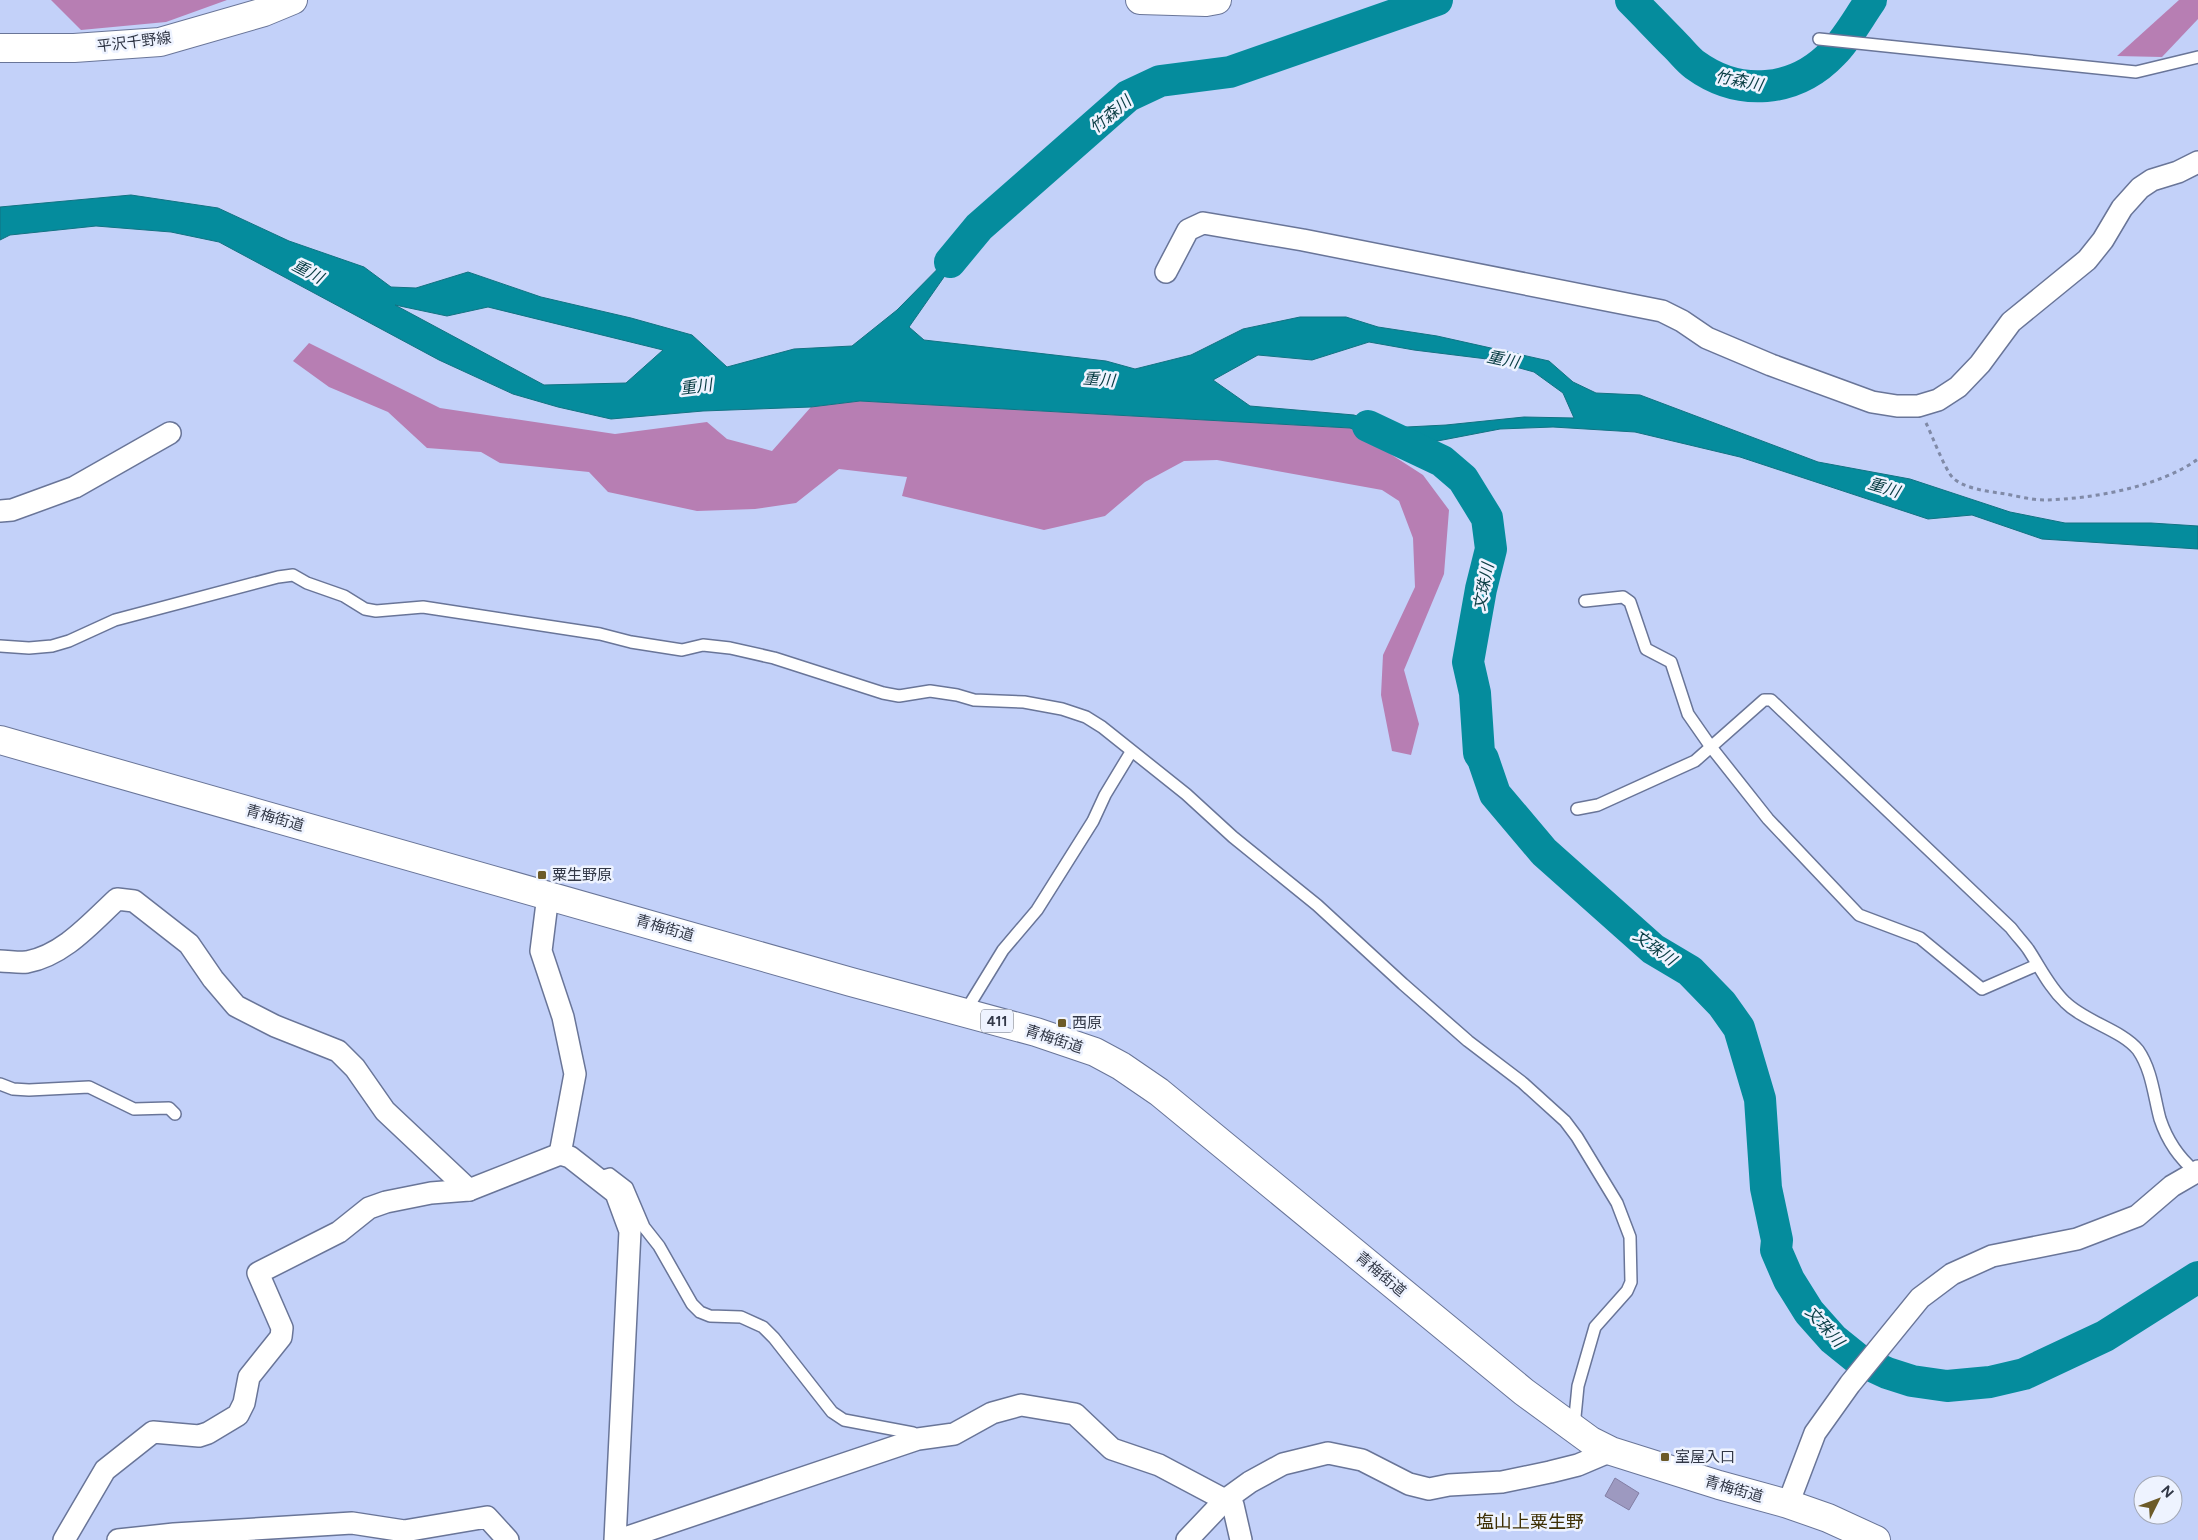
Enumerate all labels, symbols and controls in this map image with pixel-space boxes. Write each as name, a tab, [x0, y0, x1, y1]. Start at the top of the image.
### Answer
street label: 平沢千野線	[96, 28, 172, 56]
water label: 竹森川	[1714, 67, 1766, 95]
water label: 竹森川	[1086, 90, 1136, 137]
water label: 重川	[289, 256, 328, 288]
water label: 重川	[1485, 347, 1522, 373]
water label: 重川	[1082, 369, 1118, 390]
water label: 重川	[679, 375, 715, 398]
water label: 重川	[1866, 474, 1904, 502]
water label: 文珠川	[1470, 560, 1498, 612]
street label: 青梅街道	[244, 801, 306, 835]
place label: 粟生野原	[552, 866, 612, 884]
marker: 粟生野原	[536, 869, 548, 881]
street label: 青梅街道	[634, 911, 696, 945]
water label: 文珠川	[1630, 926, 1681, 970]
road number: 411	[981, 1009, 1013, 1032]
place label: 西原	[1072, 1014, 1102, 1032]
marker: 西原	[1056, 1017, 1068, 1029]
street label: 青梅街道	[1023, 1021, 1085, 1057]
street label: 青梅街道	[1352, 1248, 1410, 1300]
water label: 文珠川	[1802, 1302, 1849, 1352]
place label: 室屋入口	[1675, 1448, 1735, 1466]
marker: 室屋入口	[1659, 1451, 1671, 1463]
street label: 青梅街道	[1703, 1472, 1765, 1506]
north arrow	[2133, 1475, 2183, 1525]
text: N	[2157, 1482, 2177, 1501]
district label: 塩山上粟生野	[1476, 1511, 1584, 1533]

